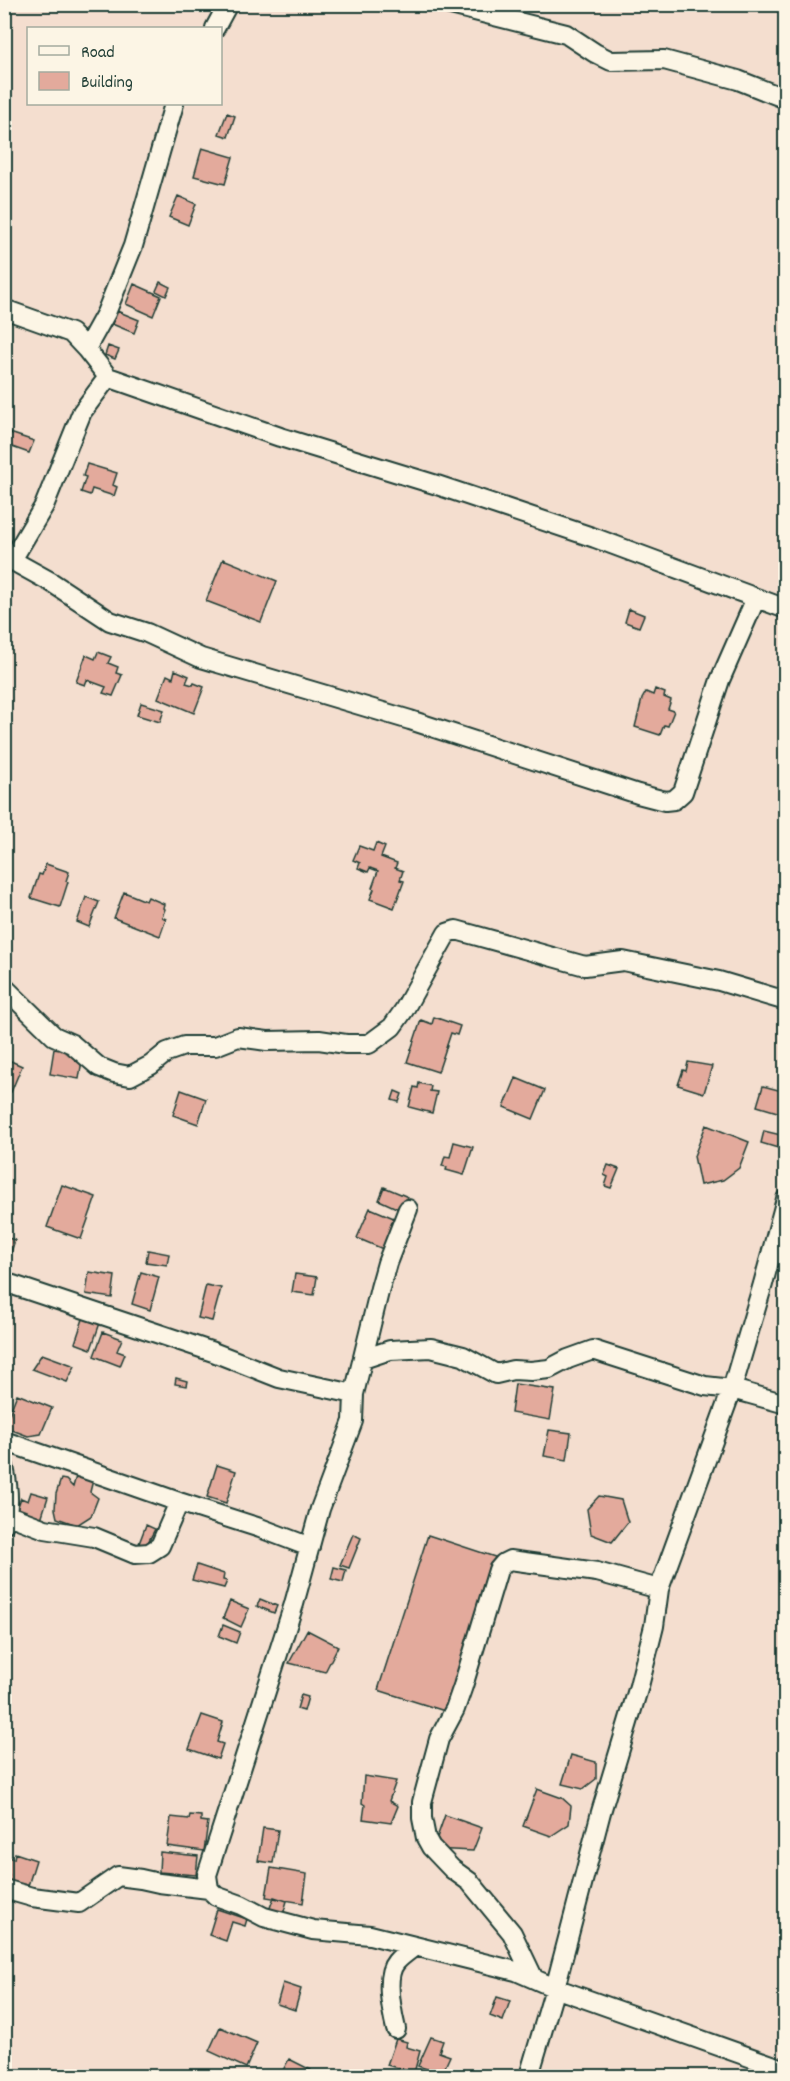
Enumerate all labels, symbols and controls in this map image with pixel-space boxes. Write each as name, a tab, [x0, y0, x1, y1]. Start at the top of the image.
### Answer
legend	[27, 27, 222, 105]
text: Road	[81, 41, 115, 66]
text: Building	[81, 71, 133, 96]

